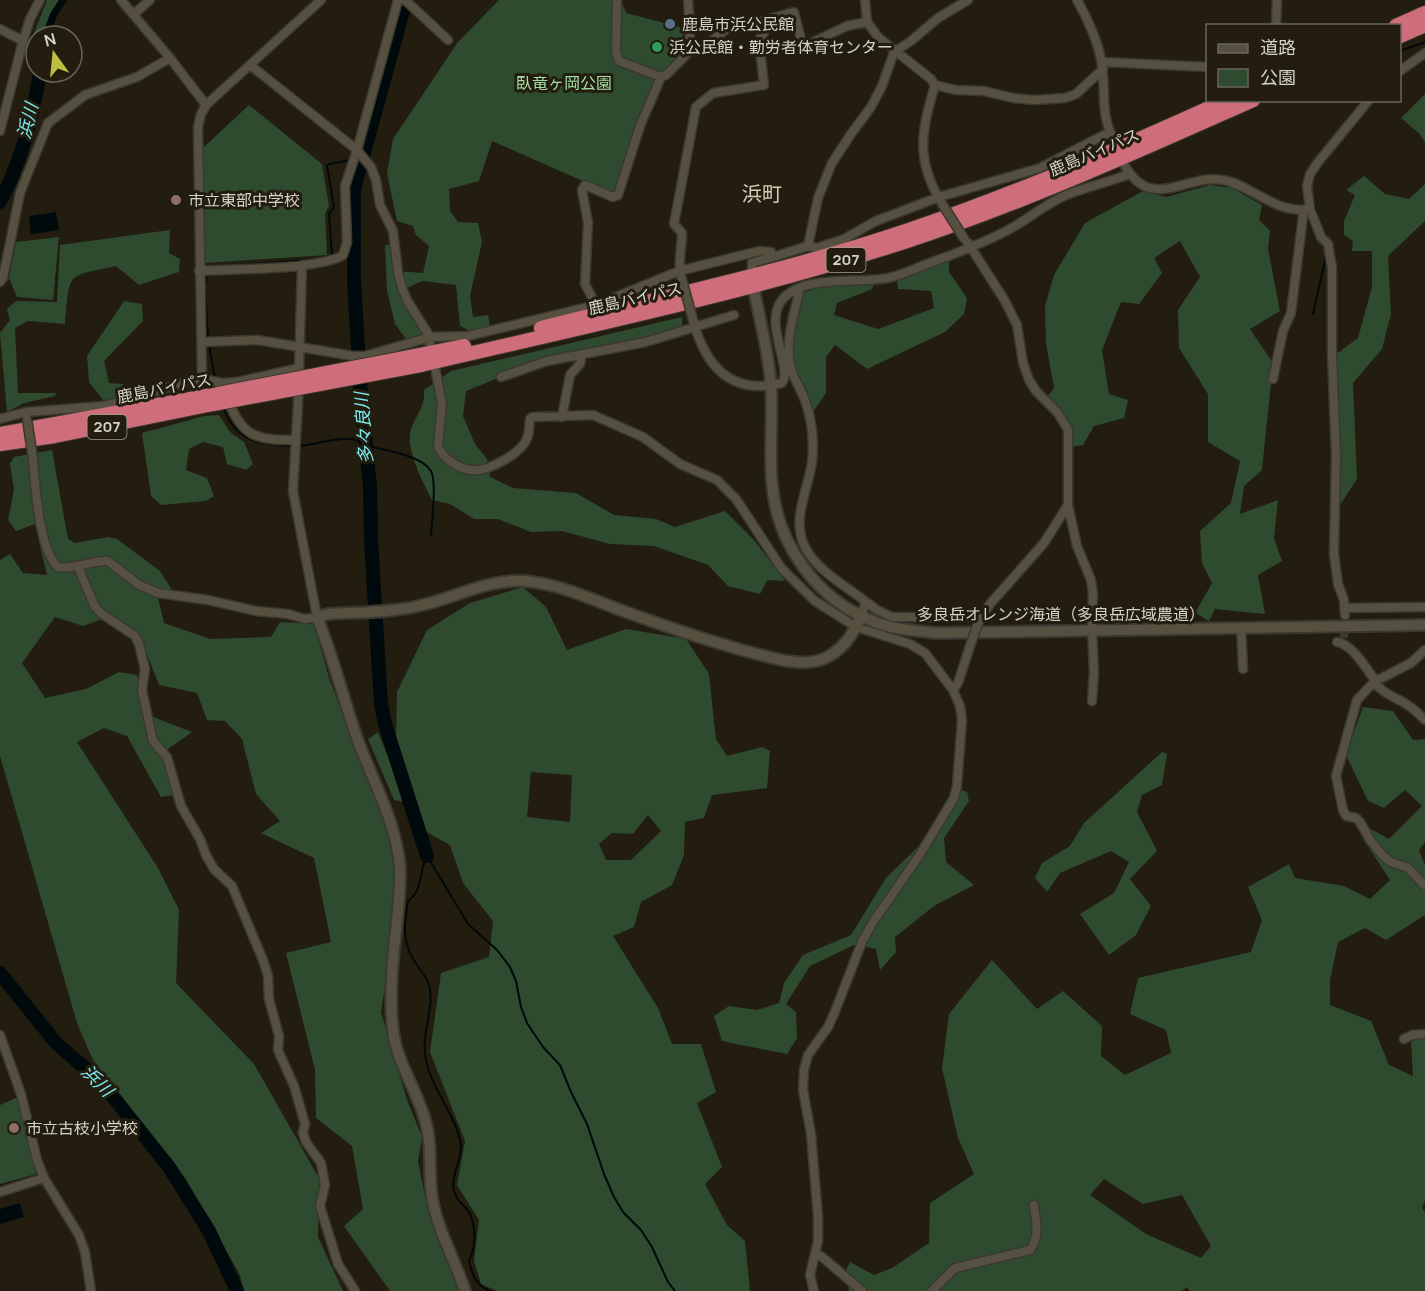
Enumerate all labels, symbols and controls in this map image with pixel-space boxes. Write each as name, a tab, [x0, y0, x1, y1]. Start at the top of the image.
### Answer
place label: 鹿島市浜公民館	[682, 13, 794, 35]
marker: 鹿島市浜公民館	[663, 17, 677, 31]
north arrow	[24, 24, 84, 84]
legend	[1206, 24, 1401, 102]
text: N	[42, 27, 59, 52]
text: 道路	[1260, 35, 1296, 59]
place label: 浜公民館・勤労者体育センター	[669, 36, 893, 58]
marker: 浜公民館・勤労者体育センター	[650, 40, 664, 54]
text: 公園	[1260, 65, 1296, 89]
park label: 臥竜ヶ岡公園	[516, 72, 612, 94]
water label: 浜川	[11, 98, 44, 141]
street label: 鹿島バイパス	[1046, 123, 1142, 181]
district label: 浜町	[742, 180, 782, 207]
place label: 市立東部中学校	[188, 189, 300, 211]
marker: 市立東部中学校	[169, 193, 183, 207]
road number: 207	[826, 248, 866, 272]
street label: 鹿島バイパス	[586, 277, 684, 319]
street label: 鹿島バイパス	[115, 368, 213, 408]
water label: 多々良川	[348, 389, 377, 465]
road number: 207	[88, 415, 126, 439]
street label: 多良岳オレンジ海道（多良岳広域農道）	[917, 603, 1205, 625]
water label: 浜川	[76, 1059, 120, 1103]
place label: 市立古枝小学校	[26, 1117, 138, 1139]
marker: 市立古枝小学校	[7, 1121, 21, 1135]

